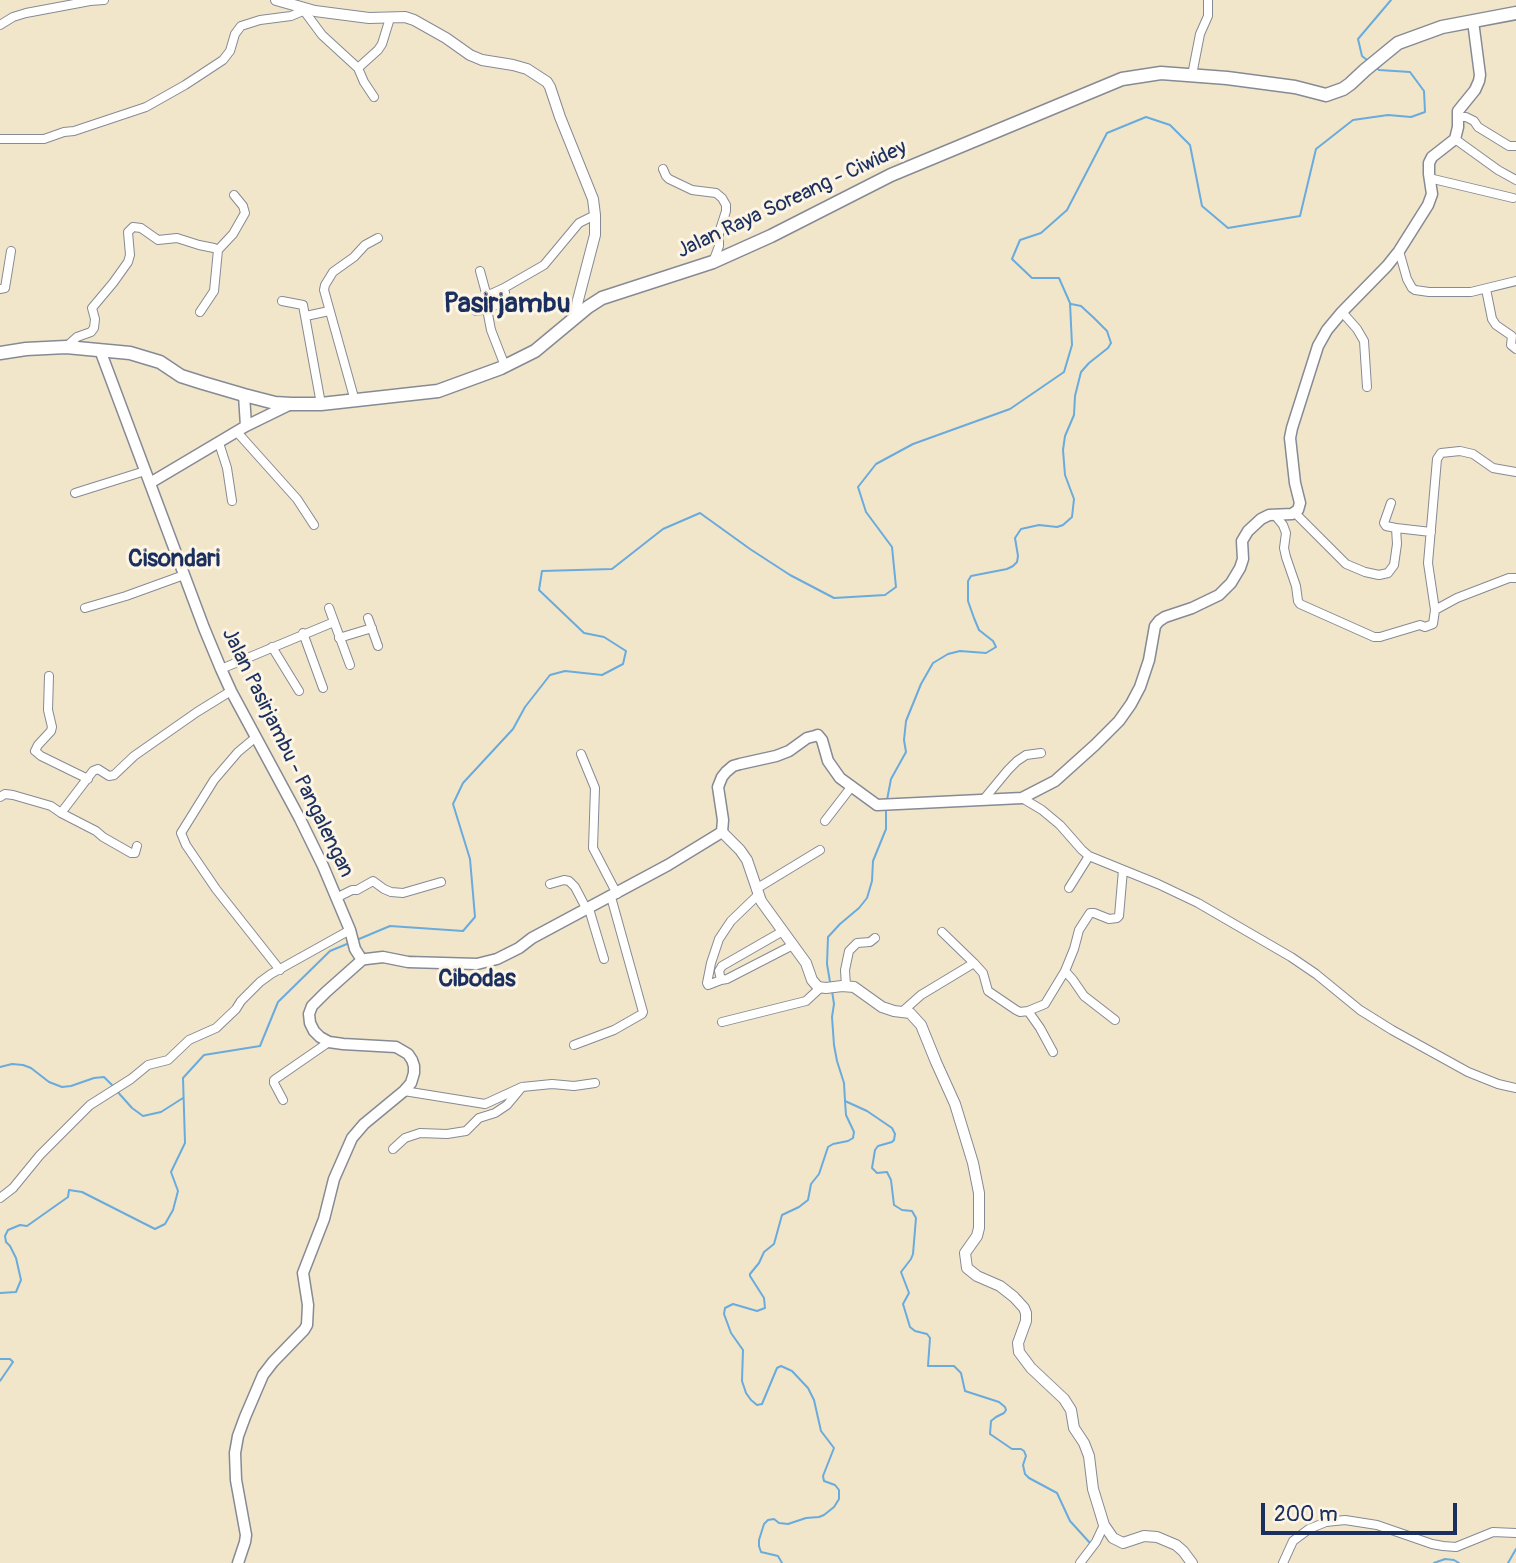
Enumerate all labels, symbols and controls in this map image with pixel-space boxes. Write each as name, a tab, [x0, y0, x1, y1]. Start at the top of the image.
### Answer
street label: Jalan Raya Soreang - Ciwidey	[673, 136, 911, 264]
district label: Pasirjambu	[443, 288, 571, 322]
district label: Cisondari	[128, 546, 220, 574]
street label: Jalan Pasirjambu - Pangalengan	[216, 624, 358, 882]
district label: Cibodas	[438, 966, 516, 994]
scale bar	[1264, 1490, 1460, 1534]
text: 200 m	[1274, 1501, 1338, 1528]

